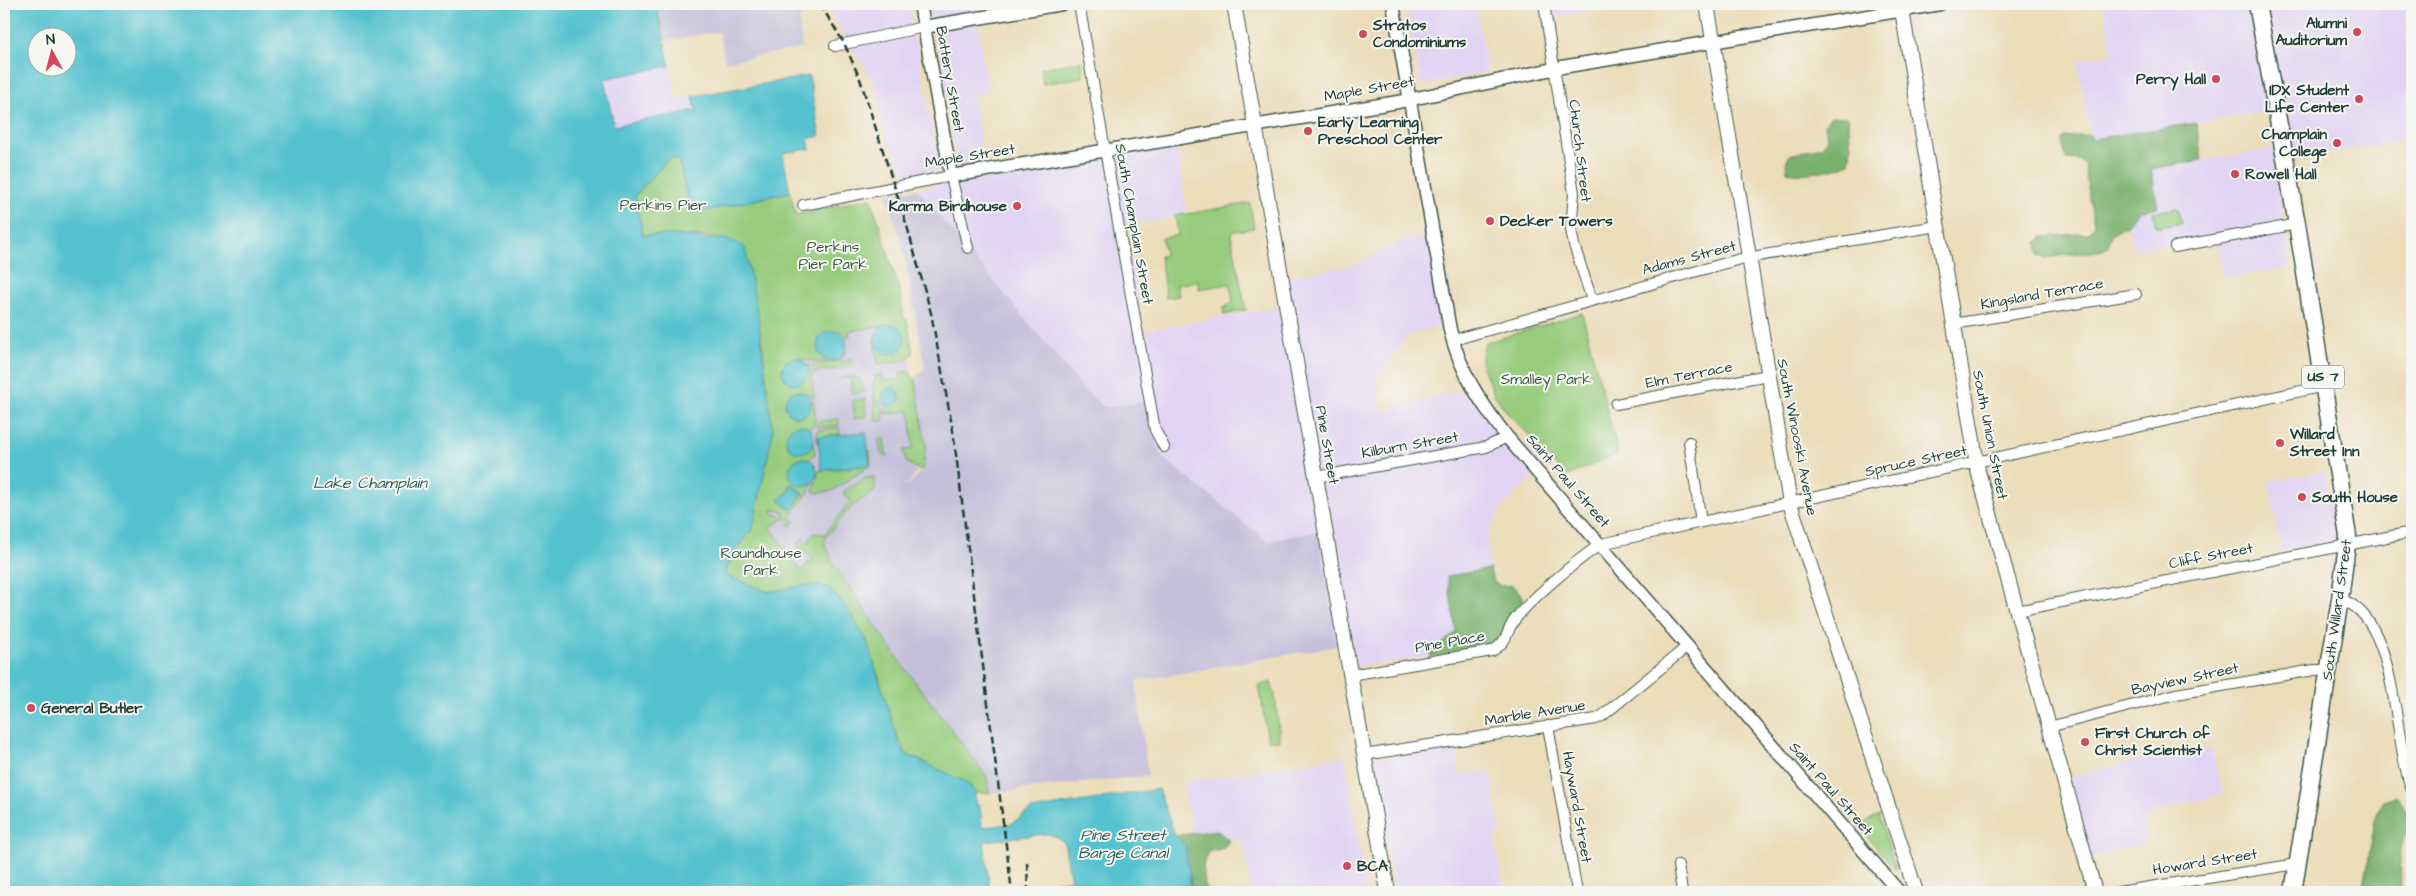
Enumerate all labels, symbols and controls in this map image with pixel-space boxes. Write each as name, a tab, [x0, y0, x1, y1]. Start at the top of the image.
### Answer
place label: Alumni Auditorium	[2275, 13, 2348, 51]
place label: Stratos Condominiums	[1372, 15, 1467, 53]
street label: Battery Street	[929, 24, 970, 134]
marker: Alumni Auditorium	[2351, 26, 2363, 38]
north arrow	[28, 28, 78, 78]
marker: Stratos Condominiums	[1357, 28, 1369, 40]
text: N	[45, 30, 56, 51]
place label: Perry Hall	[2136, 69, 2207, 91]
street label: Maple Street	[1322, 71, 1416, 107]
marker: Perry Hall	[2210, 73, 2222, 85]
place label: IDX Student Life Center	[2265, 80, 2350, 118]
marker: IDX Student Life Center	[2353, 93, 2365, 105]
street label: Church Street	[1563, 99, 1597, 203]
place label: Early Learning Preschool Center	[1318, 112, 1443, 150]
place label: Champlain College	[2262, 124, 2327, 164]
marker: Early Learning Preschool Center	[1302, 125, 1314, 137]
marker: Champlain College	[2331, 137, 2343, 149]
street label: Maple Street	[923, 138, 1017, 174]
street label: South Champlain Street	[1110, 142, 1158, 306]
place label: Rowell Hall	[2245, 164, 2317, 185]
marker: Rowell Hall	[2229, 168, 2241, 180]
park label: Perkins Pier	[620, 195, 706, 216]
place label: Karma Birdhouse	[889, 196, 1007, 217]
marker: Karma Birdhouse	[1011, 200, 1023, 212]
place label: Decker Towers	[1500, 211, 1613, 232]
marker: Decker Towers	[1484, 215, 1496, 227]
street label: Adams Street	[1640, 235, 1738, 281]
park label: Perkins Pier Park	[799, 237, 867, 275]
street label: Kingsland Terrace	[1979, 273, 2105, 316]
street label: Elm Terrace	[1644, 356, 1734, 394]
street label: South Winooski Avenue	[1771, 357, 1823, 517]
road number: US 7	[2302, 366, 2344, 388]
street label: South Union Street	[1967, 368, 2013, 502]
park label: Smalley Park	[1501, 369, 1591, 391]
street label: Pine Street	[1310, 404, 1344, 486]
place label: Willard Street Inn	[2289, 424, 2360, 462]
street label: Kilburn Street	[1360, 426, 1460, 464]
street label: Saint Paul Street	[1521, 429, 1615, 533]
marker: Willard Street Inn	[2274, 437, 2286, 449]
street label: Spruce Street	[1863, 440, 1969, 482]
water label: Lake Champlain	[313, 472, 429, 494]
place label: South House	[2311, 487, 2398, 508]
marker: South House	[2296, 491, 2308, 503]
street label: Cliff Street	[2167, 538, 2255, 574]
street label: South Willard Street	[2317, 538, 2357, 682]
park label: Roundhouse Park	[720, 543, 802, 581]
street label: Pine Place	[1413, 626, 1487, 658]
street label: Bayview Street	[2129, 657, 2241, 702]
street label: Marble Avenue	[1483, 695, 1587, 731]
place label: General Butler	[41, 698, 143, 719]
marker: General Butler	[25, 702, 37, 714]
place label: First Church of Christ Scientist	[2095, 723, 2211, 761]
marker: First Church of Christ Scientist	[2079, 736, 2091, 748]
street label: Saint Paul Street	[1784, 737, 1878, 841]
street label: Hayward Street	[1556, 750, 1597, 865]
water label: Pine Street Barge Canal	[1078, 824, 1170, 865]
street label: Howard Street	[2151, 843, 2259, 881]
place label: BCA	[1357, 856, 1388, 877]
marker: BCA	[1341, 860, 1353, 872]

